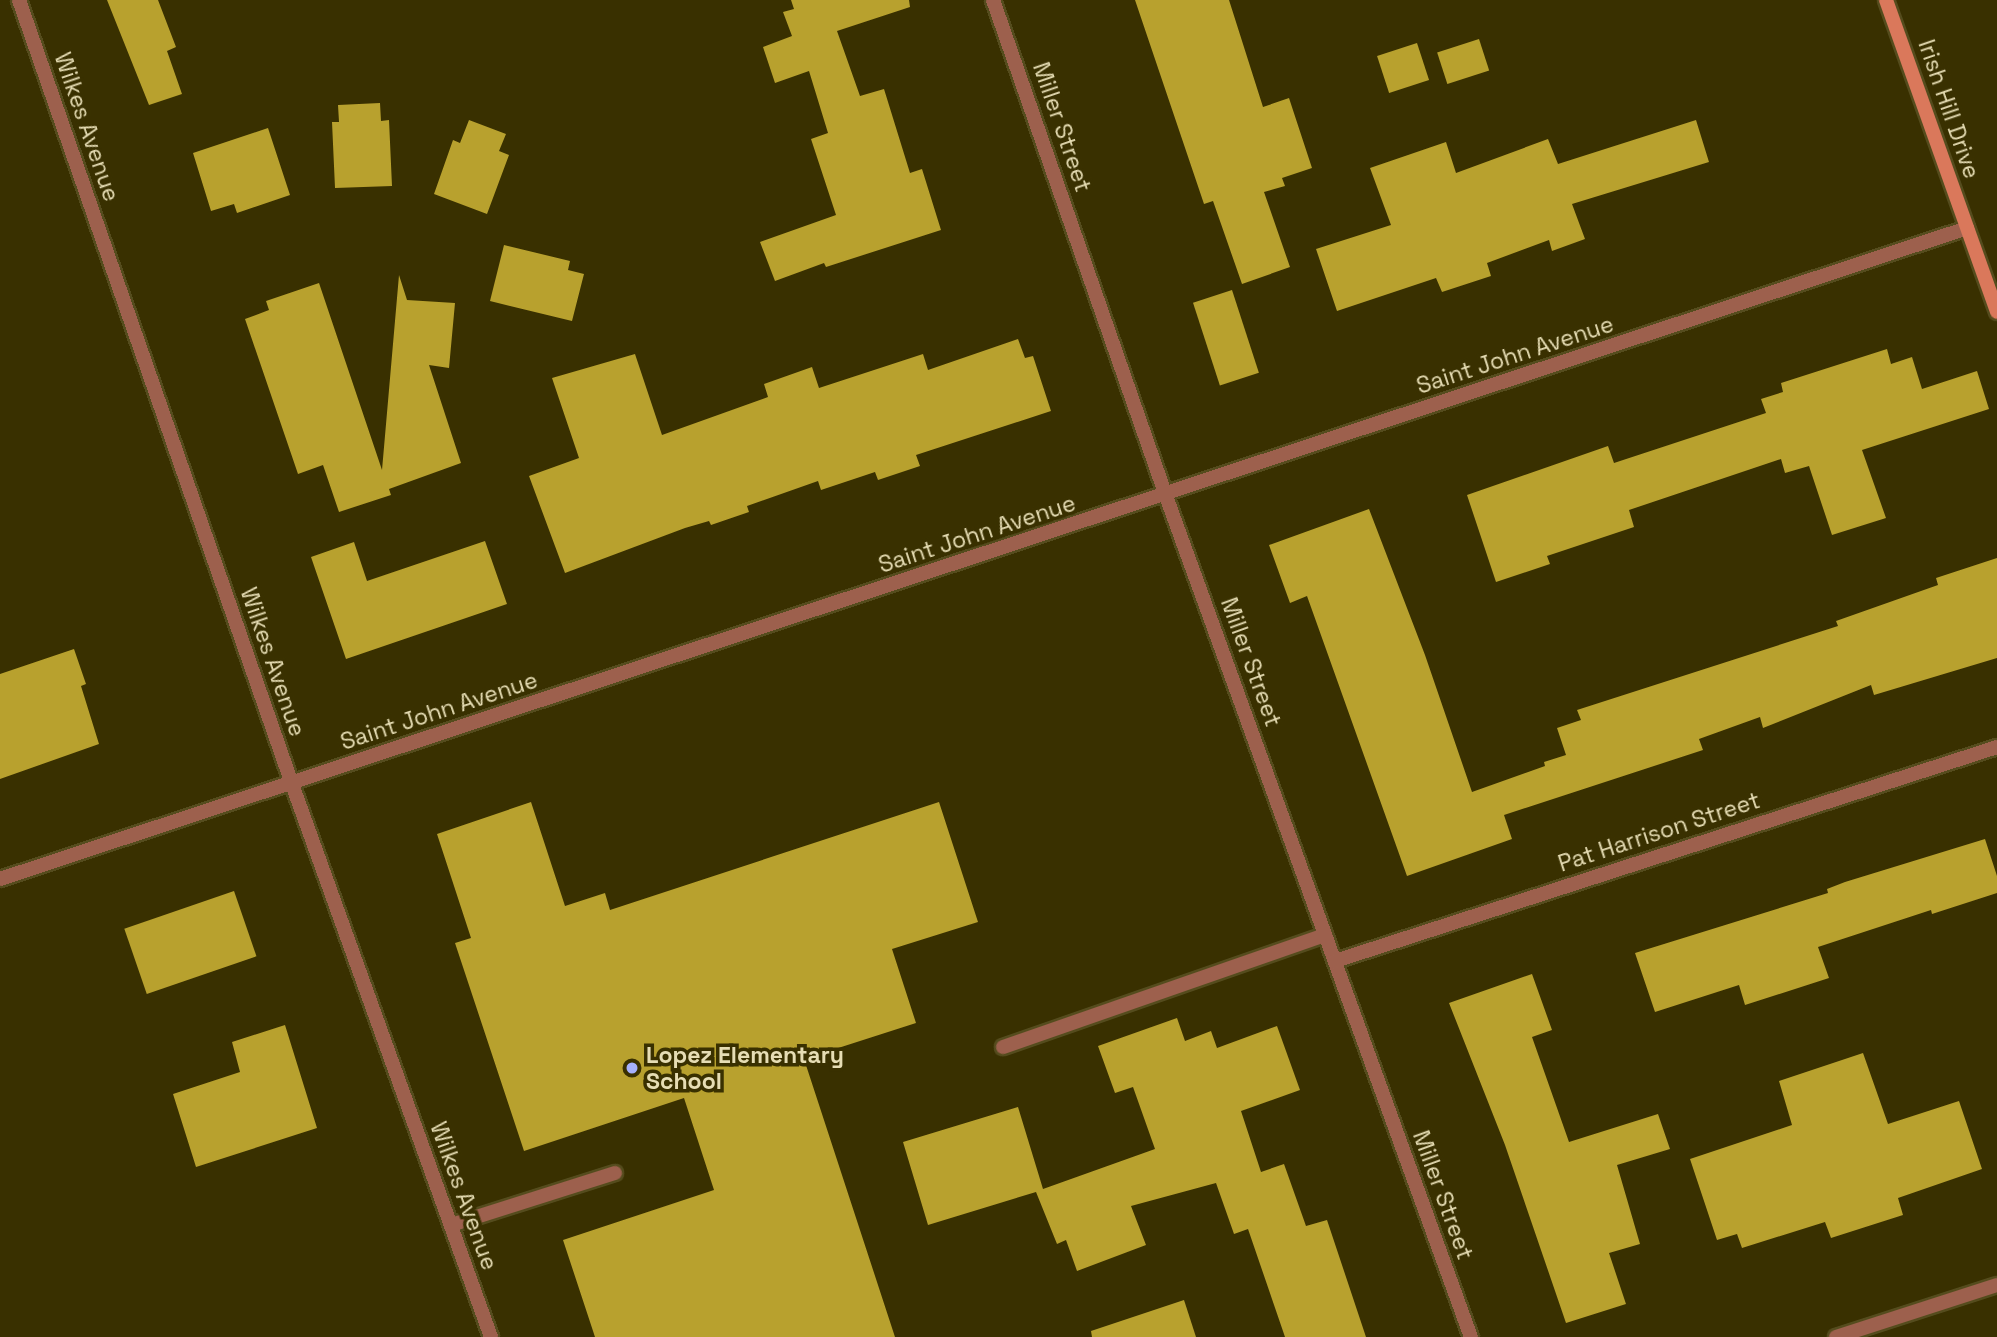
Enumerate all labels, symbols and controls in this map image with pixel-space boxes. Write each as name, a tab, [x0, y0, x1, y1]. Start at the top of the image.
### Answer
street label: Irish Hill Drive	[1912, 36, 1986, 182]
street label: Wilkes Avenue	[49, 49, 125, 205]
street label: Miller Street	[1027, 59, 1097, 195]
street label: Saint John Avenue	[1413, 310, 1617, 400]
street label: Saint John Avenue	[875, 489, 1079, 579]
street label: Wilkes Avenue	[235, 584, 311, 740]
street label: Miller Street	[1215, 594, 1287, 730]
street label: Saint John Avenue	[337, 666, 541, 756]
street label: Pat Harrison Street	[1555, 786, 1763, 878]
place label: Lopez Elementary School	[646, 1041, 844, 1095]
marker: Lopez Elementary School	[624, 1060, 640, 1076]
street label: Wilkes Avenue	[424, 1118, 504, 1274]
street label: Miller Street	[1407, 1127, 1479, 1263]

